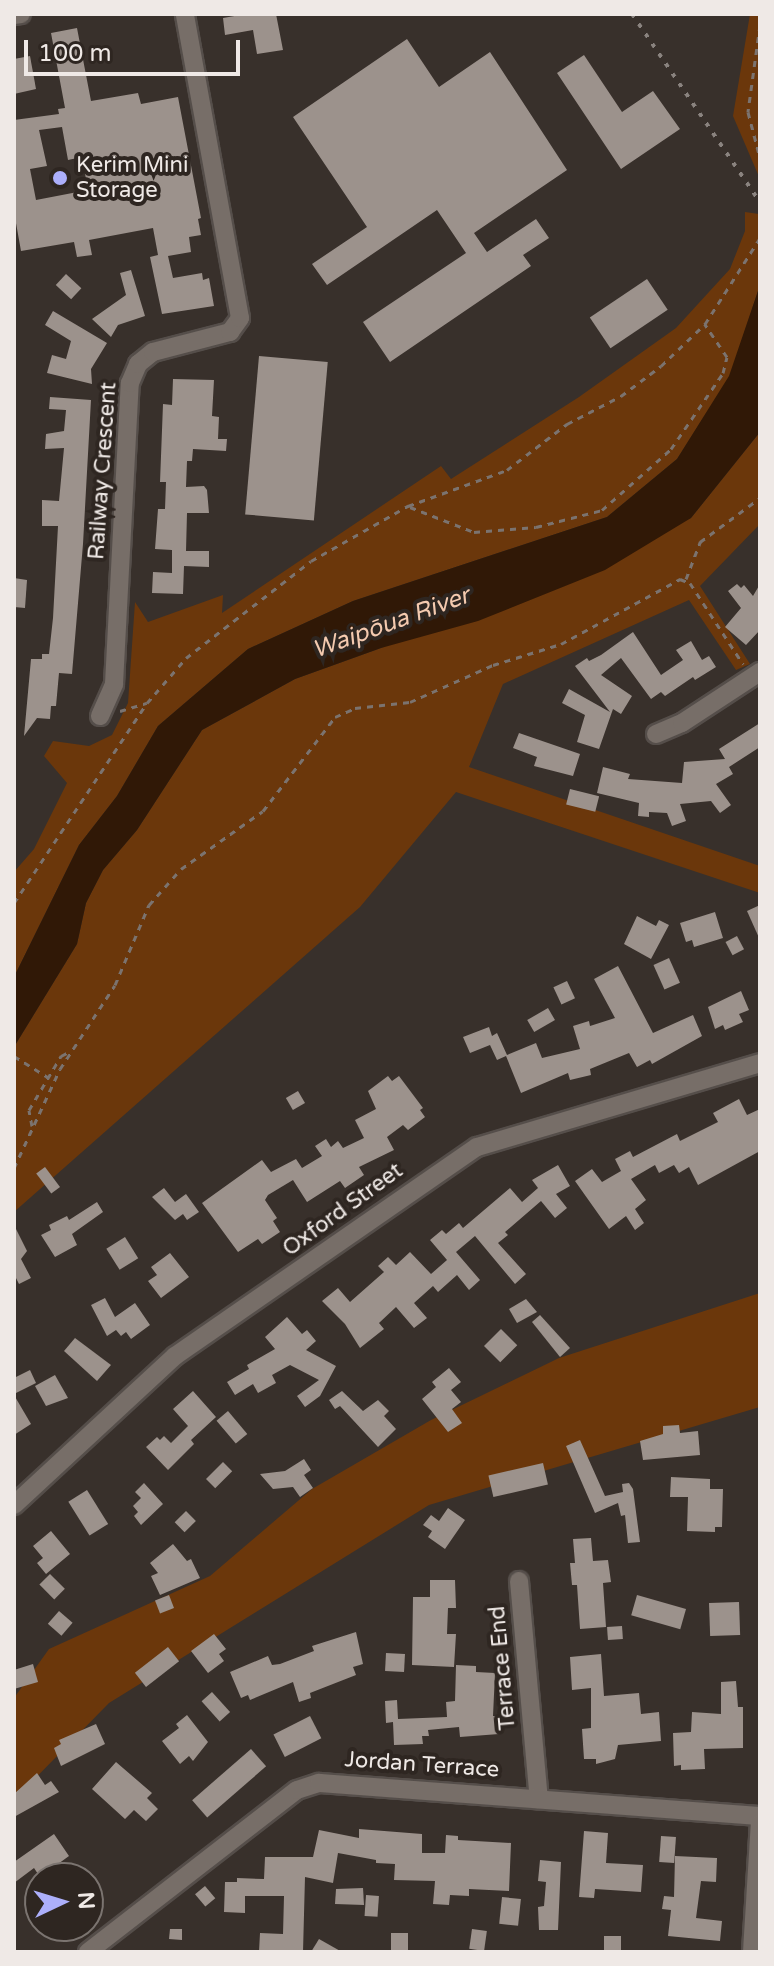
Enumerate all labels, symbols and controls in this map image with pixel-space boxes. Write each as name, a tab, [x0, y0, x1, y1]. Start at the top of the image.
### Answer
scale bar	[28, 24, 244, 74]
text: 100 m	[38, 39, 112, 68]
place label: Kerim Mini Storage	[76, 152, 188, 204]
marker: Kerim Mini Storage	[51, 169, 69, 187]
street label: Railway Crescent	[84, 381, 122, 561]
water label: Waipōua River	[308, 581, 474, 665]
street label: Oxford Street	[278, 1158, 408, 1262]
street label: Terrace End	[484, 1605, 522, 1731]
street label: Jordan Terrace	[344, 1746, 500, 1784]
north arrow	[24, 1862, 104, 1942]
text: N	[72, 1891, 100, 1910]

